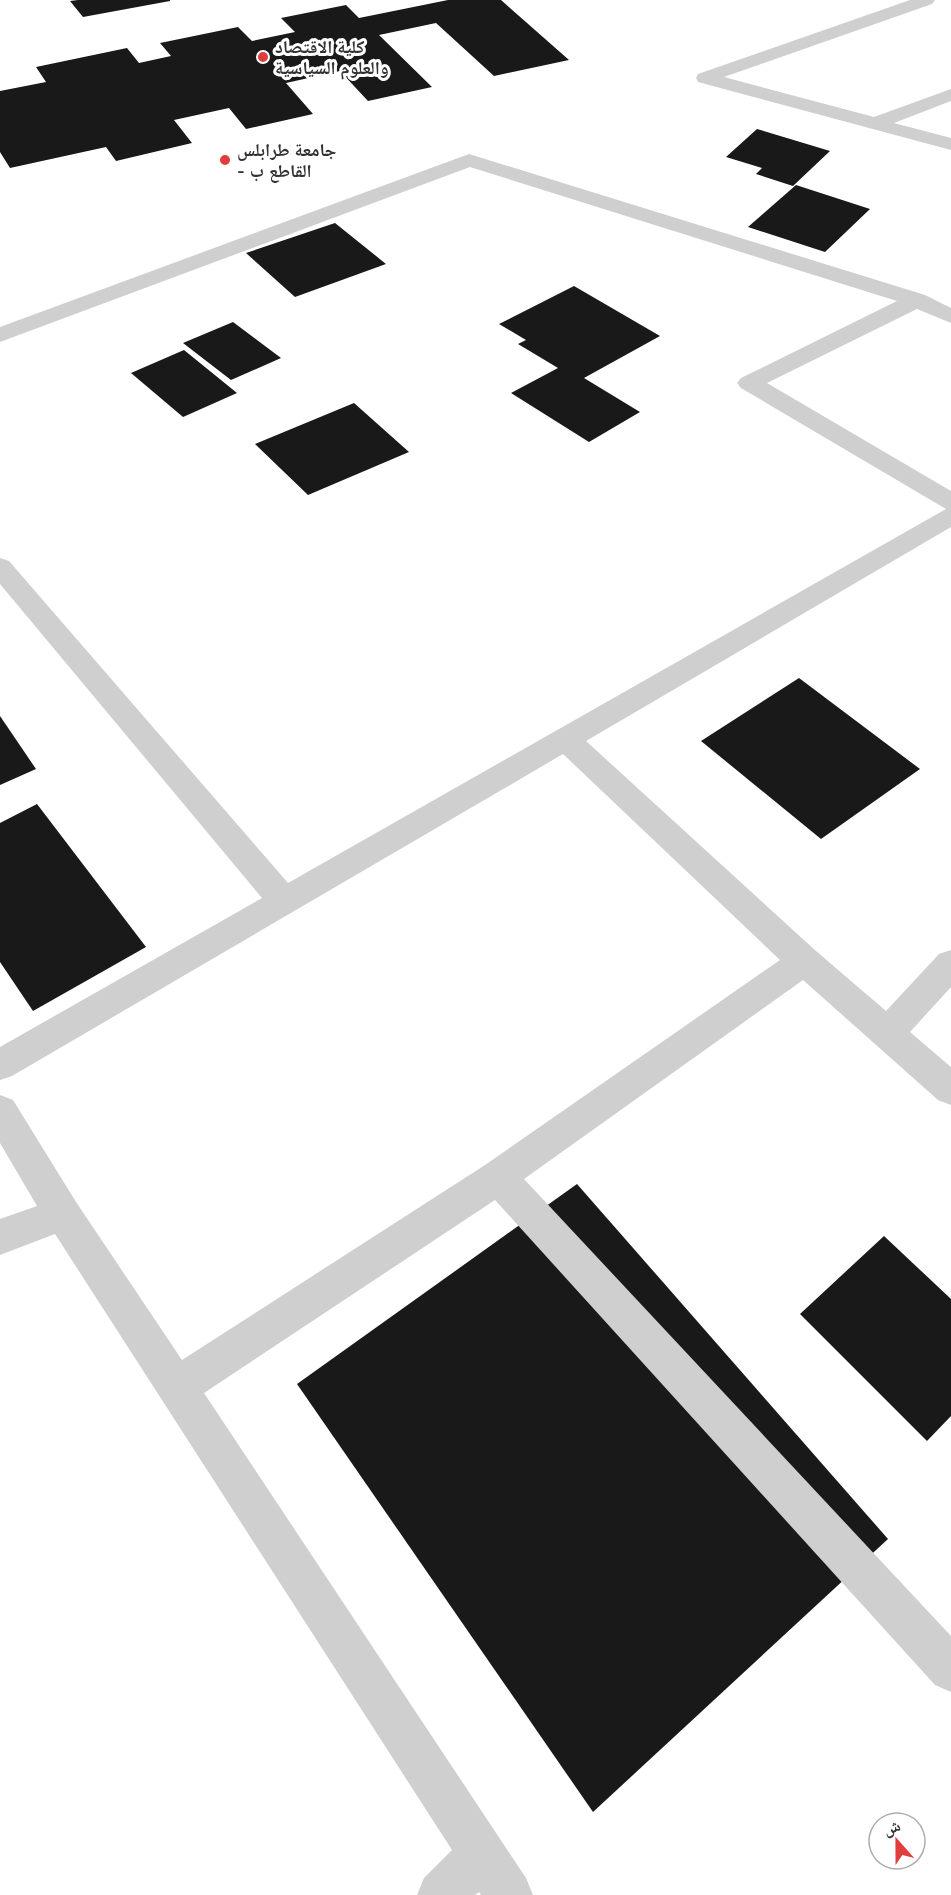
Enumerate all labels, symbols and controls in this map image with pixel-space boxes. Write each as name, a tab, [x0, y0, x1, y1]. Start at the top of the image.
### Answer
place label: كلية الاقتصاد والعلوم السياسية	[275, 35, 389, 80]
marker: كلية الاقتصاد والعلوم السياسية	[256, 50, 270, 64]
place label: جامعة طرابلس - القاطع ب	[237, 138, 337, 183]
marker: جامعة طرابلس - القاطع ب	[218, 153, 232, 167]
north arrow	[867, 1811, 927, 1871]
text: ش	[880, 1815, 904, 1841]

